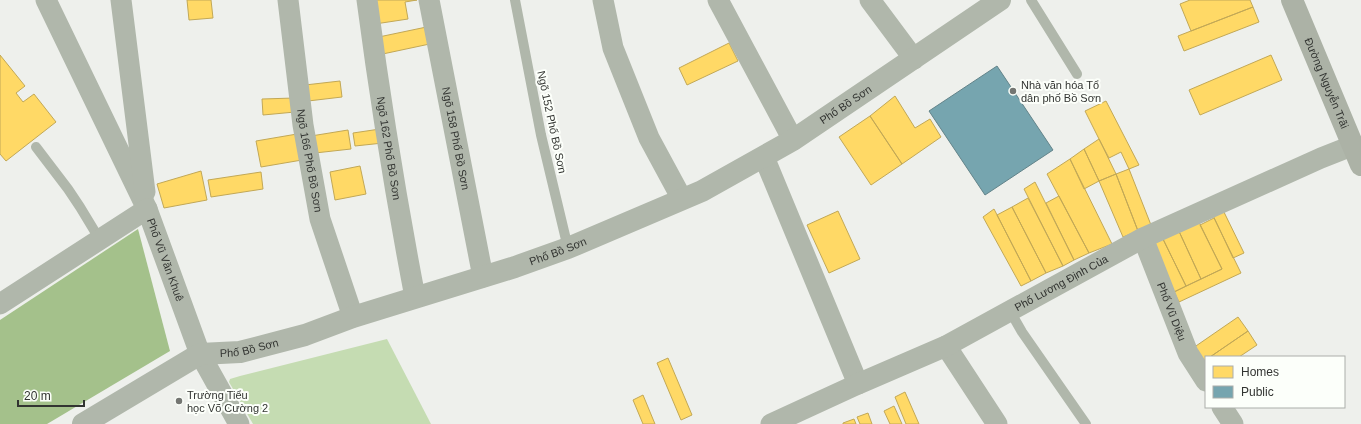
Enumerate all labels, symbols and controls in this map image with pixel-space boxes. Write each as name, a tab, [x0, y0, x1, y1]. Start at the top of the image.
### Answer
street label: Đường Nguyễn Trãi	[1302, 36, 1351, 130]
street label: Ngõ 152 Phố Bồ Sơn	[535, 70, 569, 174]
place label: Nhà văn hóa Tổ dân phố Bồ Sơn	[1021, 79, 1101, 104]
street label: Phố Bồ Sơn	[817, 83, 874, 126]
street label: Ngõ 158 Phố Bồ Sơn	[440, 86, 472, 191]
marker: Nhà văn hóa Tổ dân phố Bồ Sơn	[1008, 86, 1018, 96]
street label: Ngõ 162 Phố Bồ Sơn	[375, 96, 403, 201]
street label: Ngõ 166 Phố Bồ Sơn	[295, 108, 325, 213]
street label: Phố Vũ Văn Khuê	[145, 217, 186, 303]
street label: Phố Bồ Sơn	[528, 235, 588, 267]
street label: Phố Lương Định Của	[1012, 252, 1111, 313]
street label: Phố Vũ Diệu	[1155, 281, 1189, 343]
street label: Phố Bồ Sơn	[219, 336, 280, 359]
legend	[1205, 356, 1345, 408]
text: Homes	[1241, 365, 1279, 379]
scale bar	[18, 382, 84, 408]
text: Public	[1241, 385, 1274, 399]
text: 20 m	[24, 389, 51, 403]
place label: Trường Tiểu học Võ Cường 2	[187, 389, 268, 414]
marker: Trường Tiểu học Võ Cường 2	[174, 396, 184, 406]

